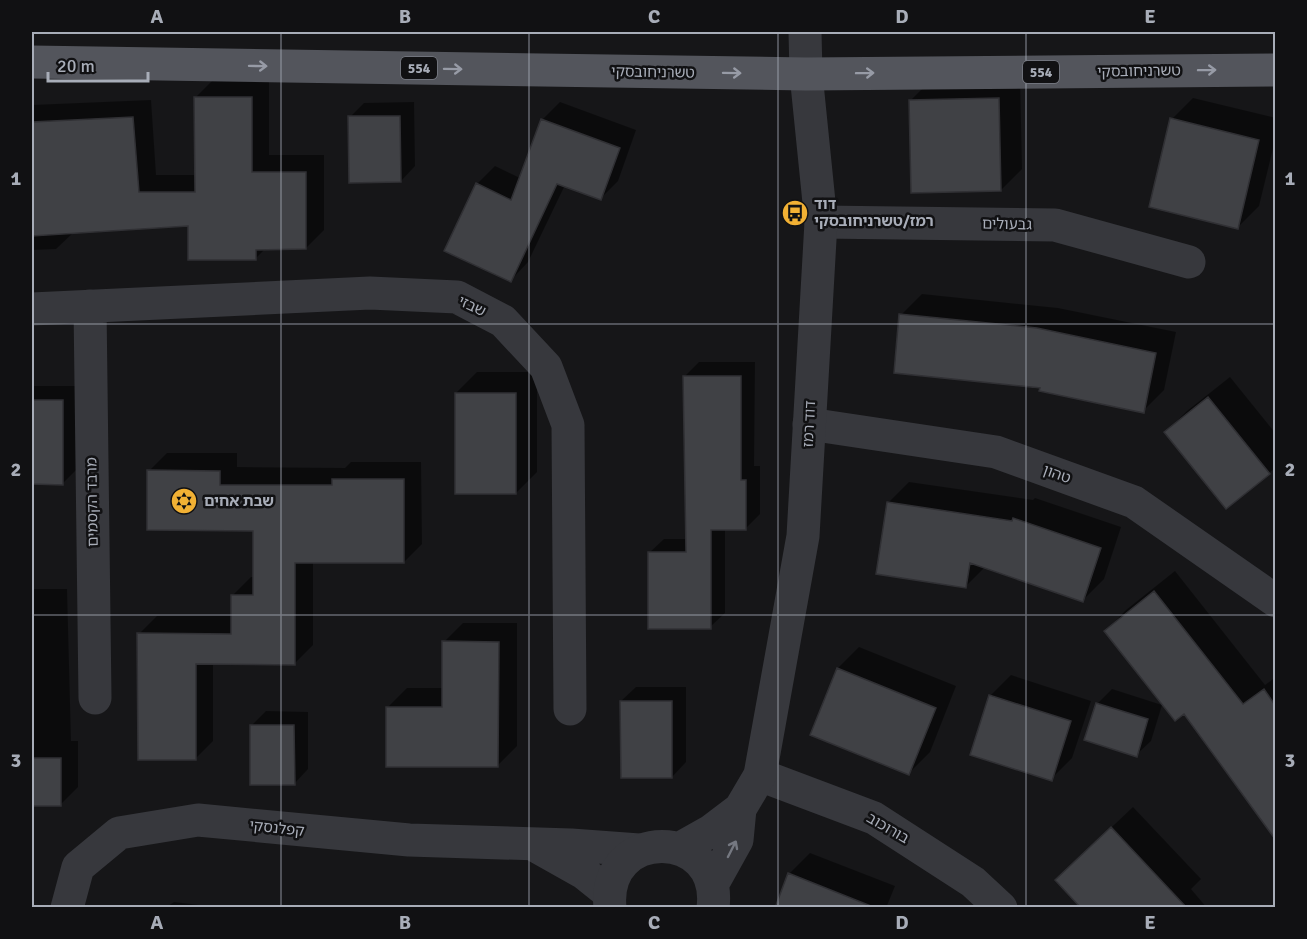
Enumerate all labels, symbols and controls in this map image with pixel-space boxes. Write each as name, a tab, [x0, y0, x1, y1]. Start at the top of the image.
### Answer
text: A	[151, 4, 164, 29]
text: B	[399, 4, 411, 29]
text: C	[648, 4, 660, 29]
text: D	[895, 4, 909, 29]
text: E	[1144, 4, 1156, 29]
scale bar	[48, 45, 148, 83]
text: 20 m	[57, 55, 95, 77]
road number: 554	[401, 57, 437, 79]
one-way arrow	[247, 60, 267, 72]
road number: 554	[1023, 61, 1059, 83]
street label: טשרניחובסקי	[1097, 61, 1181, 81]
street label: טשרניחובסקי	[611, 62, 695, 82]
one-way arrow	[442, 63, 462, 75]
one-way arrow	[1196, 64, 1216, 76]
one-way arrow	[721, 67, 741, 79]
one-way arrow	[854, 67, 874, 79]
text: 1	[11, 166, 22, 191]
text: 1	[1285, 166, 1296, 191]
place label: דוד רמז/טשרניחובסקי	[814, 195, 934, 230]
bus stop icon: דוד רמז/טשרניחובסקי	[780, 198, 810, 228]
street label: גבעולים	[982, 215, 1032, 233]
street label: שבזי	[455, 292, 489, 320]
street label: דוד רמז	[799, 400, 819, 448]
text: 2	[11, 457, 21, 482]
street label: מרבד הקסמים	[82, 457, 102, 547]
text: 2	[1285, 457, 1295, 482]
street label: טהון	[1041, 461, 1073, 487]
synagogue icon: שבת אחים	[169, 486, 199, 516]
place label: שבת אחים	[204, 492, 274, 510]
text: 3	[11, 748, 21, 773]
text: 3	[1285, 748, 1295, 773]
street label: בורוכוב	[864, 809, 913, 848]
street label: קפלנסקי	[249, 816, 305, 840]
one-way arrow	[727, 840, 738, 858]
text: A	[151, 910, 164, 935]
text: B	[399, 910, 411, 935]
text: C	[648, 910, 660, 935]
text: D	[895, 910, 909, 935]
text: E	[1144, 910, 1156, 935]

